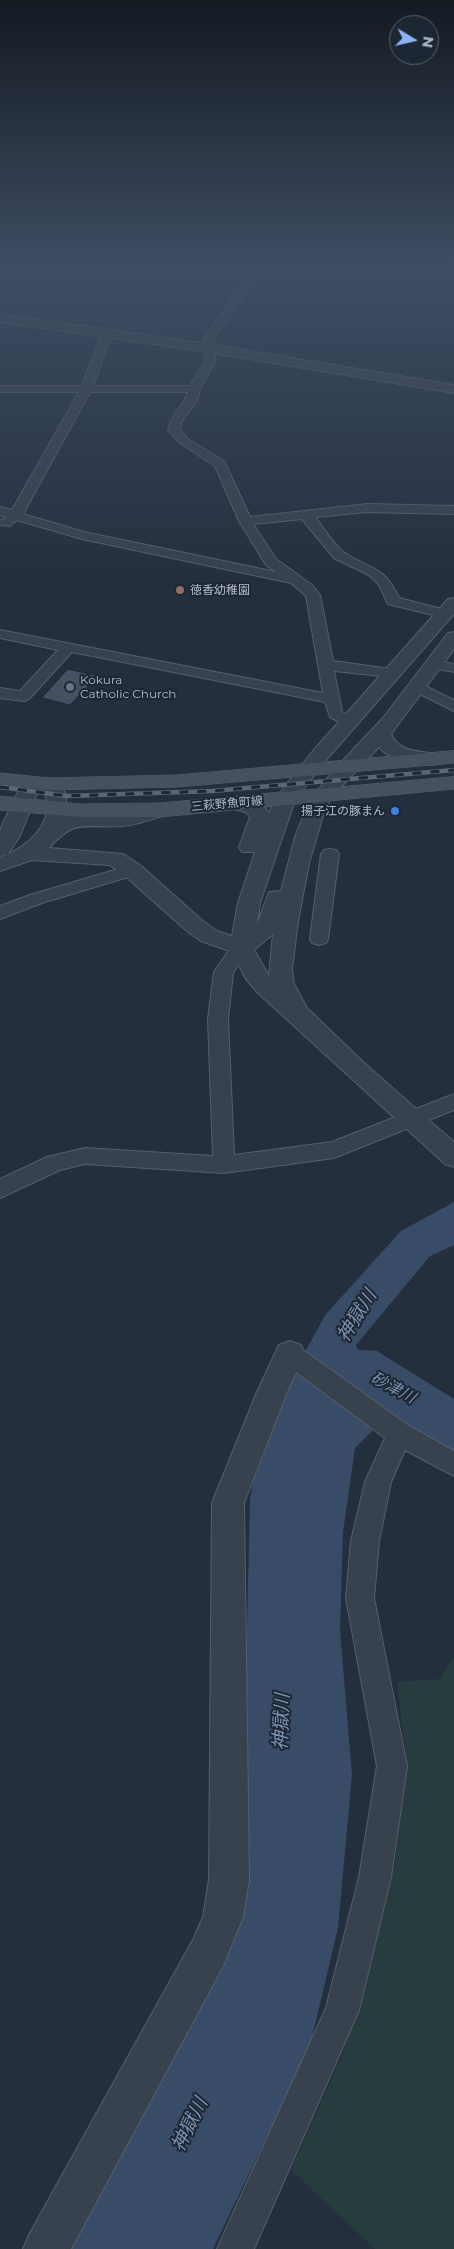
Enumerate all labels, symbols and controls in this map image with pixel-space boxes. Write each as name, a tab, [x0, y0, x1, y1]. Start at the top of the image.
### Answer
north arrow	[389, 15, 439, 65]
text: N	[418, 35, 438, 49]
place label: 徳香幼稚園	[190, 583, 250, 597]
marker: 徳香幼稚園	[174, 584, 186, 596]
place label: Kokura Catholic Church	[80, 673, 176, 701]
marker: Kokura Catholic Church	[64, 681, 76, 693]
street label: 三萩野魚町線	[191, 794, 263, 814]
place label: 揚子江の豚まん	[301, 804, 385, 818]
marker: 揚子江の豚まん	[389, 805, 401, 817]
water label: 神獄川	[332, 1286, 382, 1346]
water label: 砂津川	[367, 1368, 419, 1408]
water label: 神獄川	[270, 1693, 294, 1751]
water label: 神獄川	[167, 2094, 213, 2156]

